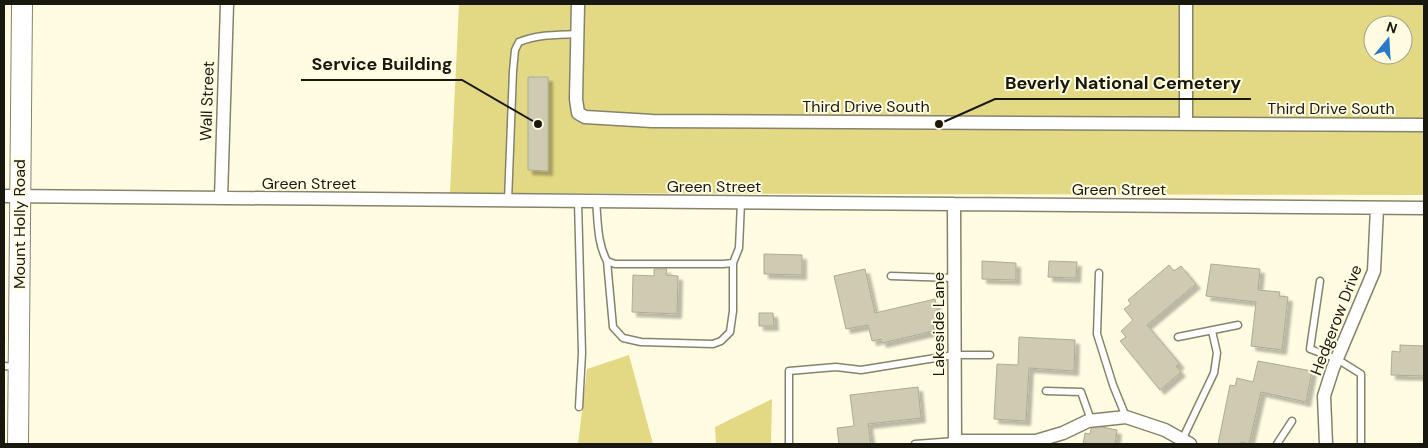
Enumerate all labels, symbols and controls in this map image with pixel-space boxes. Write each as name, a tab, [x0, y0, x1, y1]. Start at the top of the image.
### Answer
north arrow	[1363, 15, 1413, 65]
text: N	[1384, 17, 1400, 38]
callout: Service Building	[301, 47, 462, 80]
text: Service Building	[311, 52, 453, 76]
street label: Wall Street	[195, 61, 219, 141]
callout: Beverly National Cemetery	[995, 66, 1251, 99]
text: Beverly National Cemetery	[1005, 71, 1241, 95]
street label: Third Drive South	[802, 96, 930, 117]
street label: Third Drive South	[1267, 98, 1395, 119]
street label: Mount Holly Road	[9, 159, 30, 289]
street label: Green Street	[262, 173, 356, 194]
street label: Green Street	[667, 176, 761, 197]
street label: Green Street	[1072, 179, 1166, 200]
street label: Hedgerow Drive	[1305, 262, 1367, 378]
street label: Lakeside Lane	[928, 272, 949, 376]

